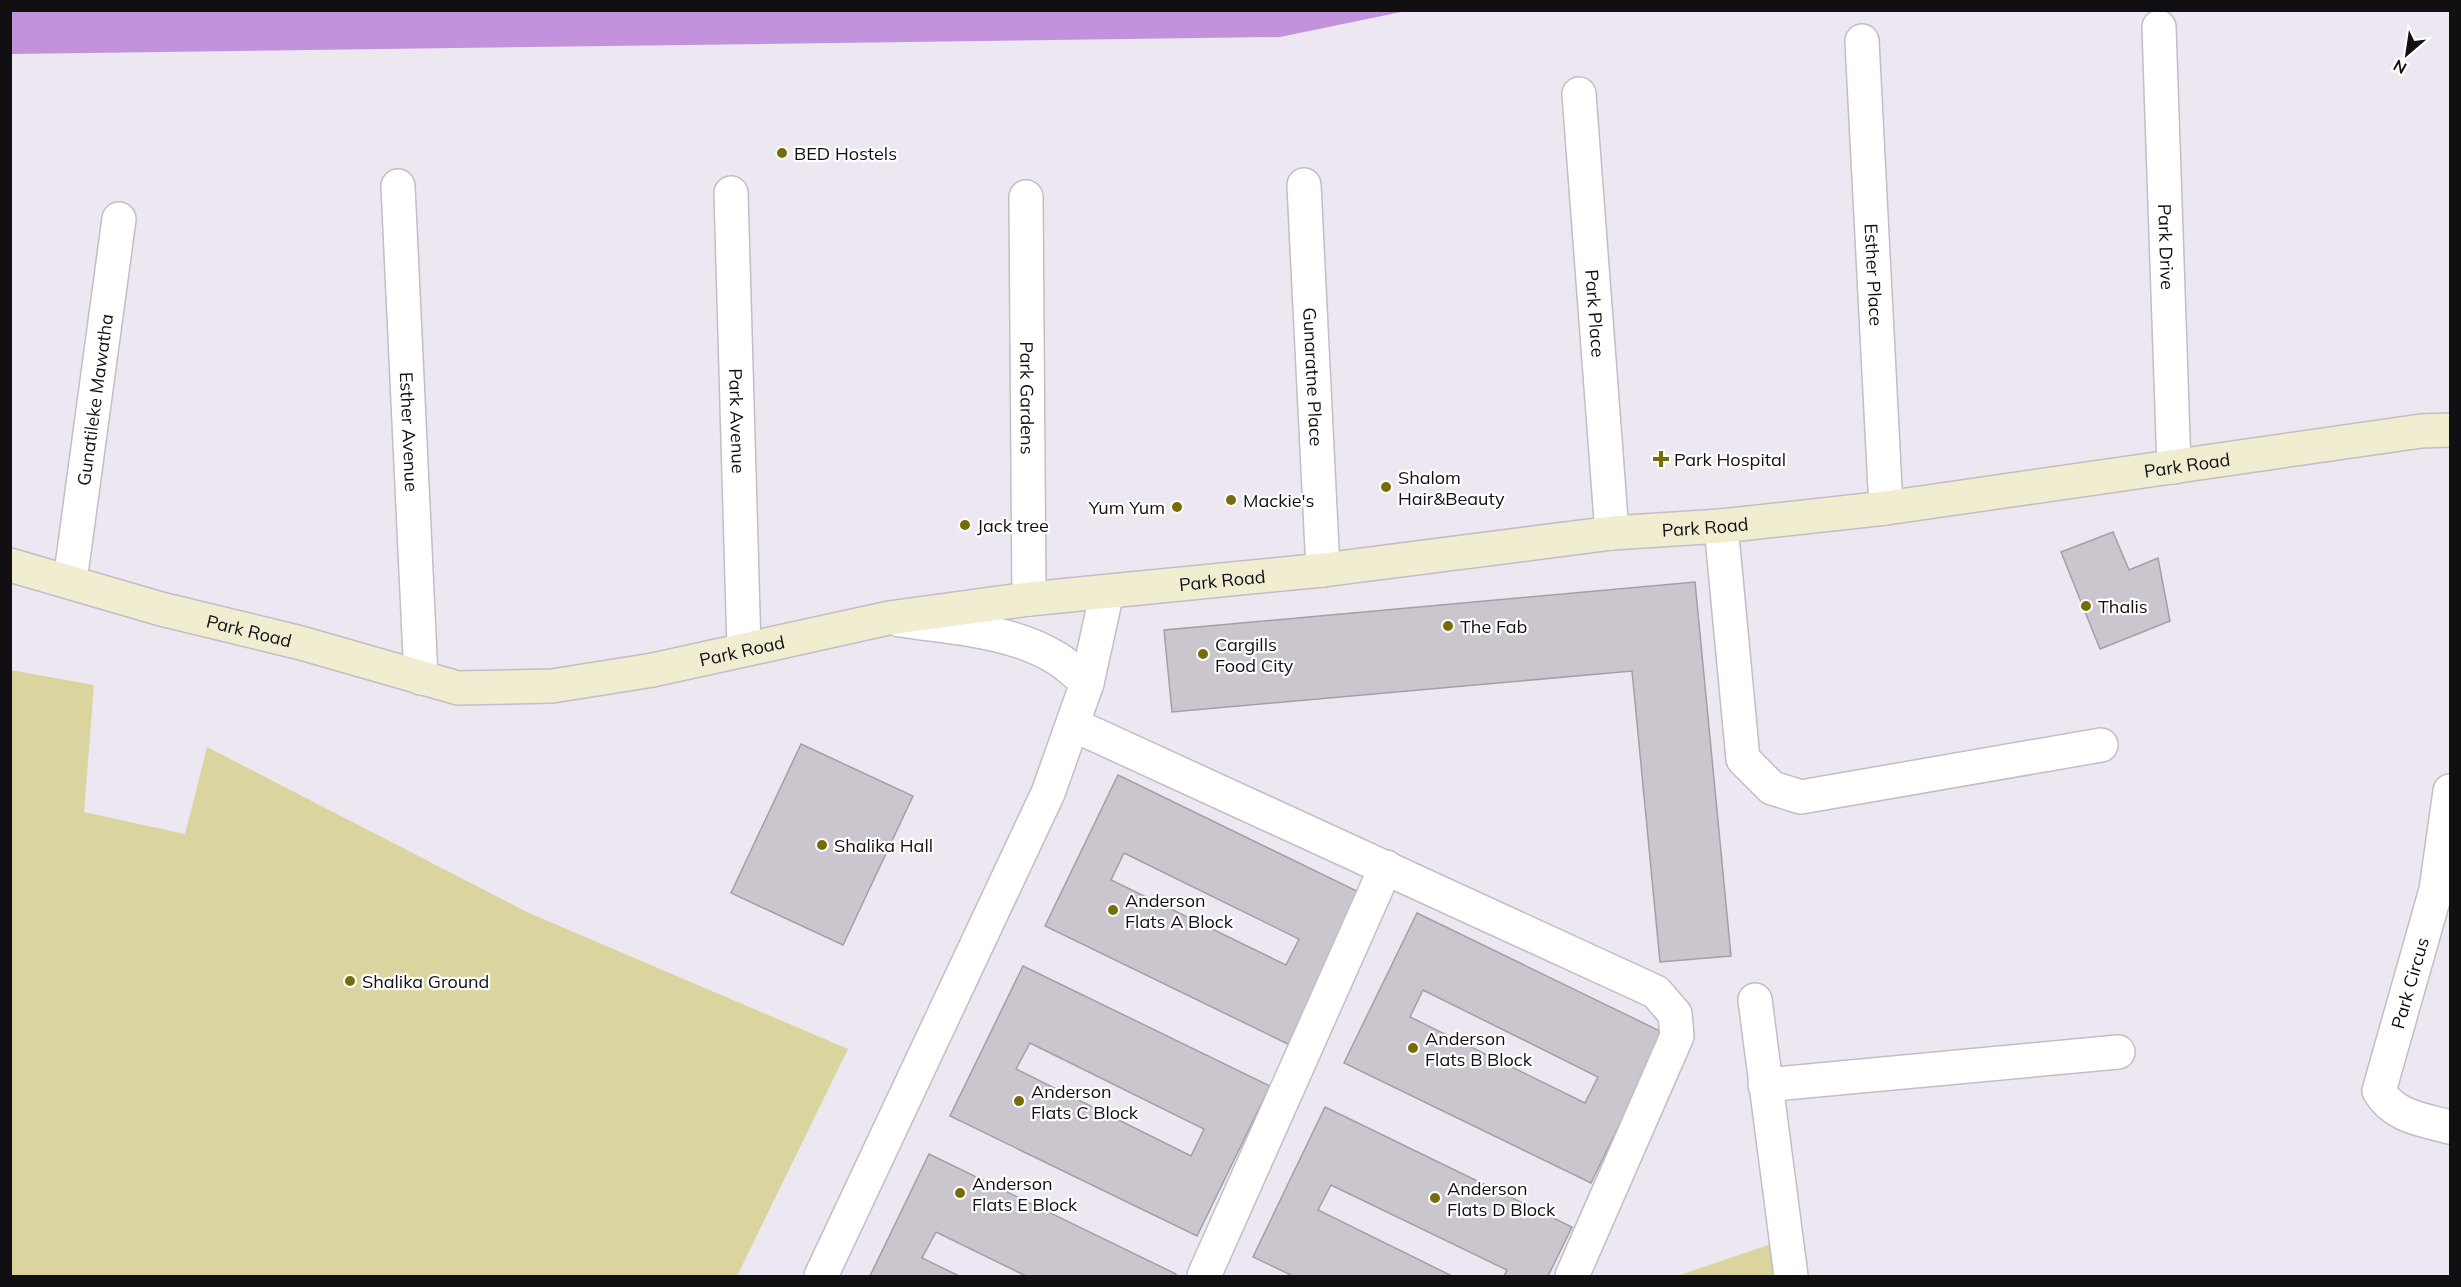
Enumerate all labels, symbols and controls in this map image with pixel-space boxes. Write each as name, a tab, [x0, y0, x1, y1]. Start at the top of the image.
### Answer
north arrow	[2377, 24, 2437, 84]
text: N	[2390, 55, 2410, 79]
place label: BED Hostels	[794, 142, 897, 165]
marker: BED Hostels	[775, 146, 789, 160]
street label: Park Drive	[2154, 203, 2179, 290]
street label: Esther Place	[1860, 223, 1888, 327]
street label: Park Place	[1581, 269, 1610, 358]
street label: Gunaratne Place	[1299, 307, 1328, 447]
street label: Gunatileke Mawatha	[72, 312, 118, 487]
street label: Park Gardens	[1016, 341, 1039, 455]
street label: Park Avenue	[725, 368, 750, 474]
street label: Esther Avenue	[395, 371, 424, 492]
street label: Park Road	[2142, 447, 2232, 482]
place label: Park Hospital	[1674, 448, 1786, 471]
marker: Park Hospital	[1652, 450, 1670, 468]
place label: Shalom Hair&Beauty	[1398, 466, 1505, 510]
marker: Shalom Hair&Beauty	[1379, 480, 1393, 494]
place label: Mackie's	[1243, 489, 1314, 512]
marker: Mackie's	[1224, 493, 1238, 507]
place label: Yum Yum	[1088, 496, 1165, 519]
marker: Yum Yum	[1170, 500, 1184, 514]
street label: Park Road	[1661, 512, 1750, 541]
place label: Jack tree	[977, 514, 1049, 537]
marker: Jack tree	[958, 518, 972, 532]
street label: Park Road	[1178, 564, 1266, 596]
place label: Thalis	[2098, 595, 2148, 618]
marker: Thalis	[2079, 599, 2093, 613]
street label: Park Road	[204, 609, 294, 652]
place label: The Fab	[1460, 615, 1527, 638]
marker: The Fab	[1441, 619, 1455, 633]
street label: Park Road	[697, 630, 787, 671]
place label: Cargills Food City	[1215, 633, 1294, 677]
marker: Cargills Food City	[1196, 647, 1210, 661]
place label: Shalika Hall	[834, 834, 933, 857]
marker: Shalika Hall	[815, 838, 829, 852]
place label: Anderson Flats A Block	[1125, 889, 1234, 933]
marker: Anderson Flats A Block	[1106, 903, 1120, 917]
street label: Park Circus	[2386, 935, 2434, 1031]
place label: Shalika Ground	[362, 970, 489, 993]
marker: Shalika Ground	[343, 974, 357, 988]
place label: Anderson Flats B Block	[1425, 1027, 1533, 1071]
marker: Anderson Flats B Block	[1406, 1041, 1420, 1055]
place label: Anderson Flats C Block	[1031, 1080, 1139, 1124]
marker: Anderson Flats C Block	[1012, 1094, 1026, 1108]
place label: Anderson Flats E Block	[972, 1172, 1078, 1216]
place label: Anderson Flats D Block	[1447, 1177, 1556, 1221]
marker: Anderson Flats E Block	[953, 1186, 967, 1200]
marker: Anderson Flats D Block	[1428, 1191, 1442, 1205]

